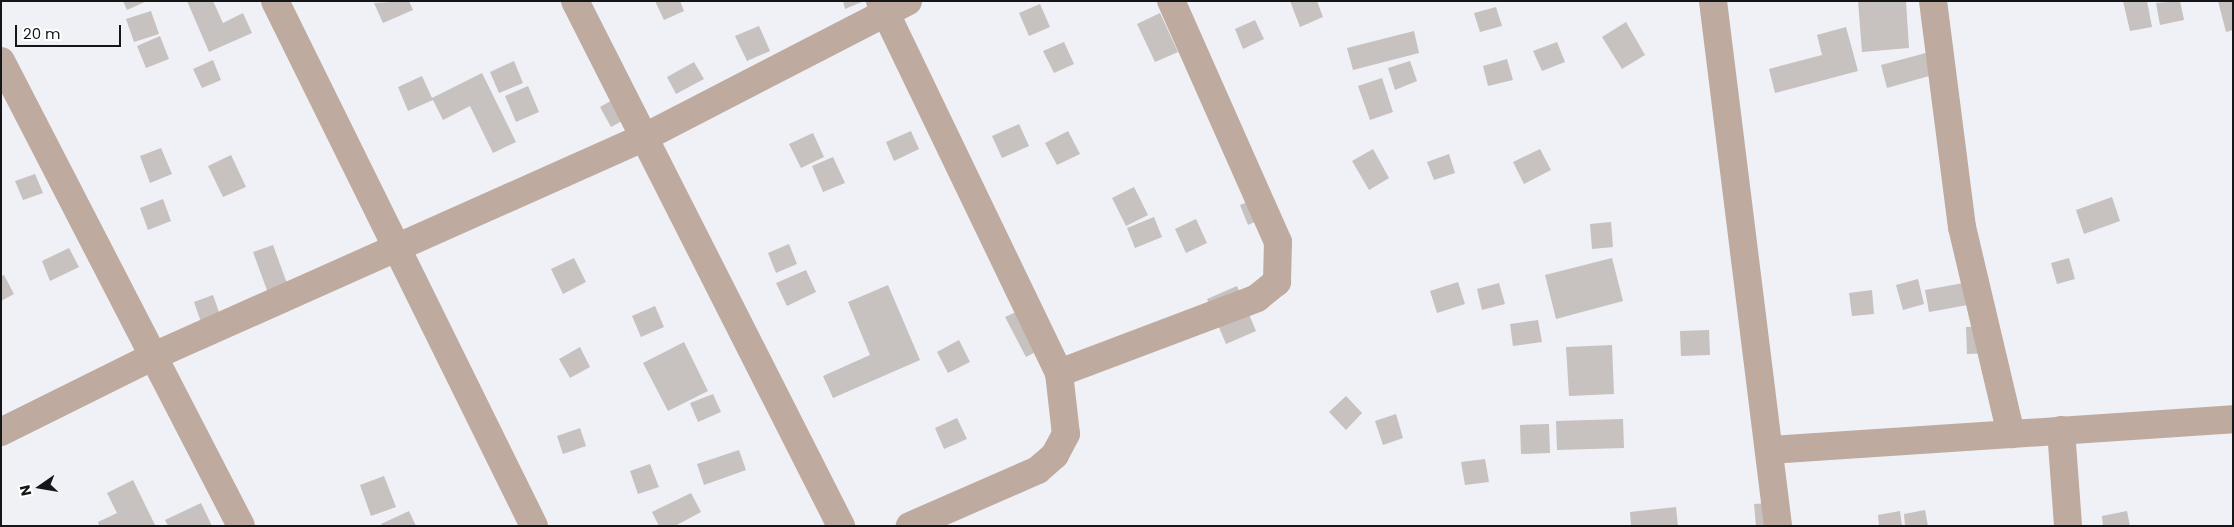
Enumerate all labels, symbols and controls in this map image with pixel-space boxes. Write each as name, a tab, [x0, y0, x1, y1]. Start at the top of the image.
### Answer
scale bar	[18, 15, 124, 47]
text: 20 m	[23, 23, 61, 44]
north arrow	[15, 462, 65, 512]
text: N	[14, 483, 36, 498]

